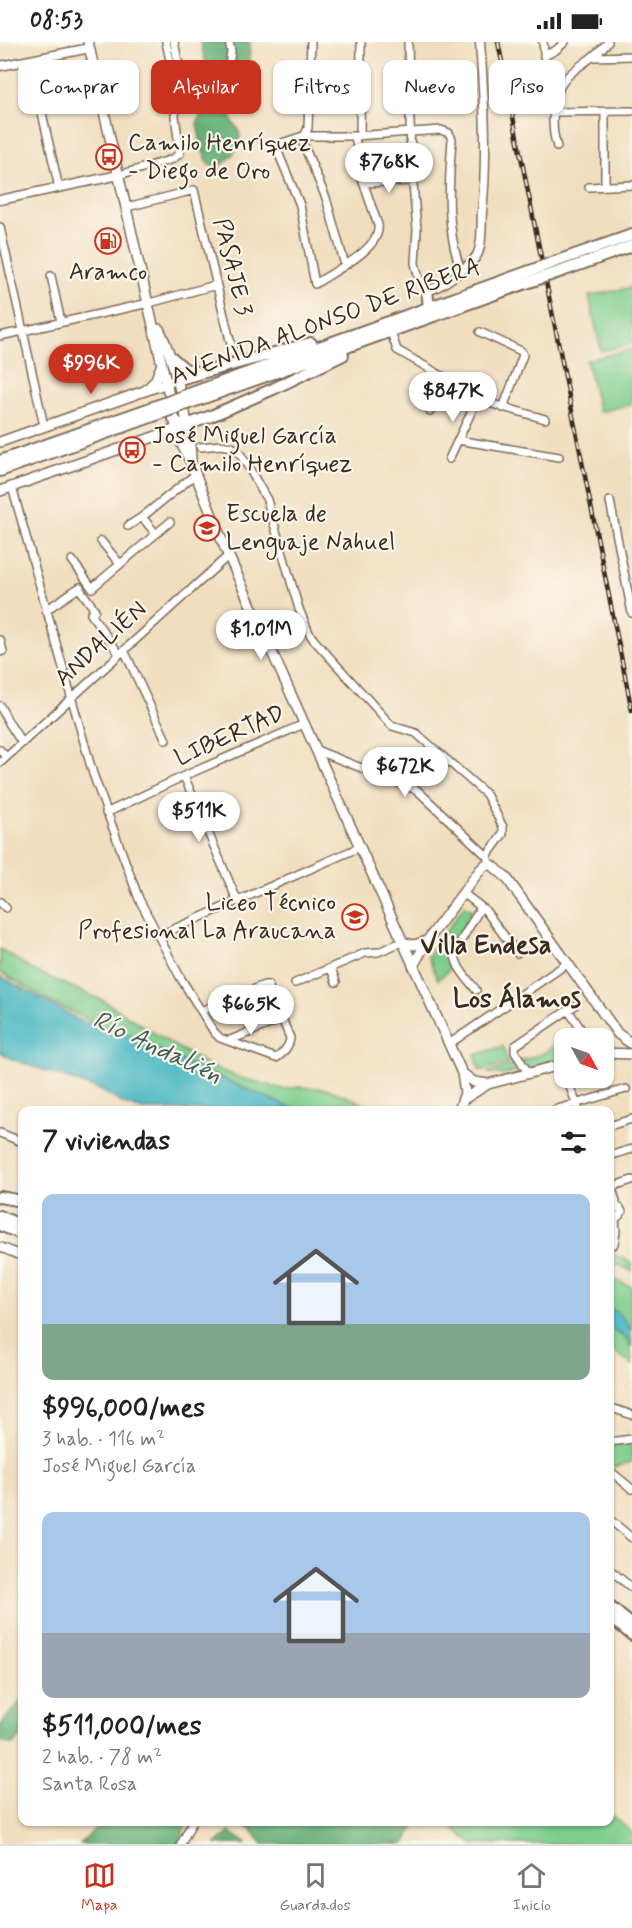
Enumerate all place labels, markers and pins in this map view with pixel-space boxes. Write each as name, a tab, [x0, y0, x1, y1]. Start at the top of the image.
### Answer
place label: Camilo Henríquez - Diego de Oro	[128, 128, 311, 190]
bus stop icon: Camilo Henríquez - Diego de Oro	[94, 142, 124, 172]
pin: $768K	[347, 143, 431, 194]
fuel station icon: Aramco	[93, 226, 123, 256]
place label: Aramco	[69, 257, 147, 288]
pin: $996K	[49, 344, 133, 395]
pin: $847K	[411, 372, 495, 423]
place label: José Miguel García - Camilo Henríquez	[152, 421, 352, 480]
bus stop icon: José Miguel García - Camilo Henríquez	[117, 435, 147, 465]
place label: Escuela de Lenguaje Nahuel	[226, 499, 395, 560]
school or university icon: Escuela de Lenguaje Nahuel	[192, 513, 222, 543]
pin: $1.01M	[212, 610, 310, 661]
pin: $672K	[363, 747, 447, 798]
pin: $511K	[157, 792, 241, 843]
place label: Liceo Técnico Profesional La Araucana	[78, 888, 336, 947]
school or university icon: Liceo Técnico Profesional La Araucana	[340, 902, 370, 932]
pin: $665K	[209, 985, 293, 1036]

